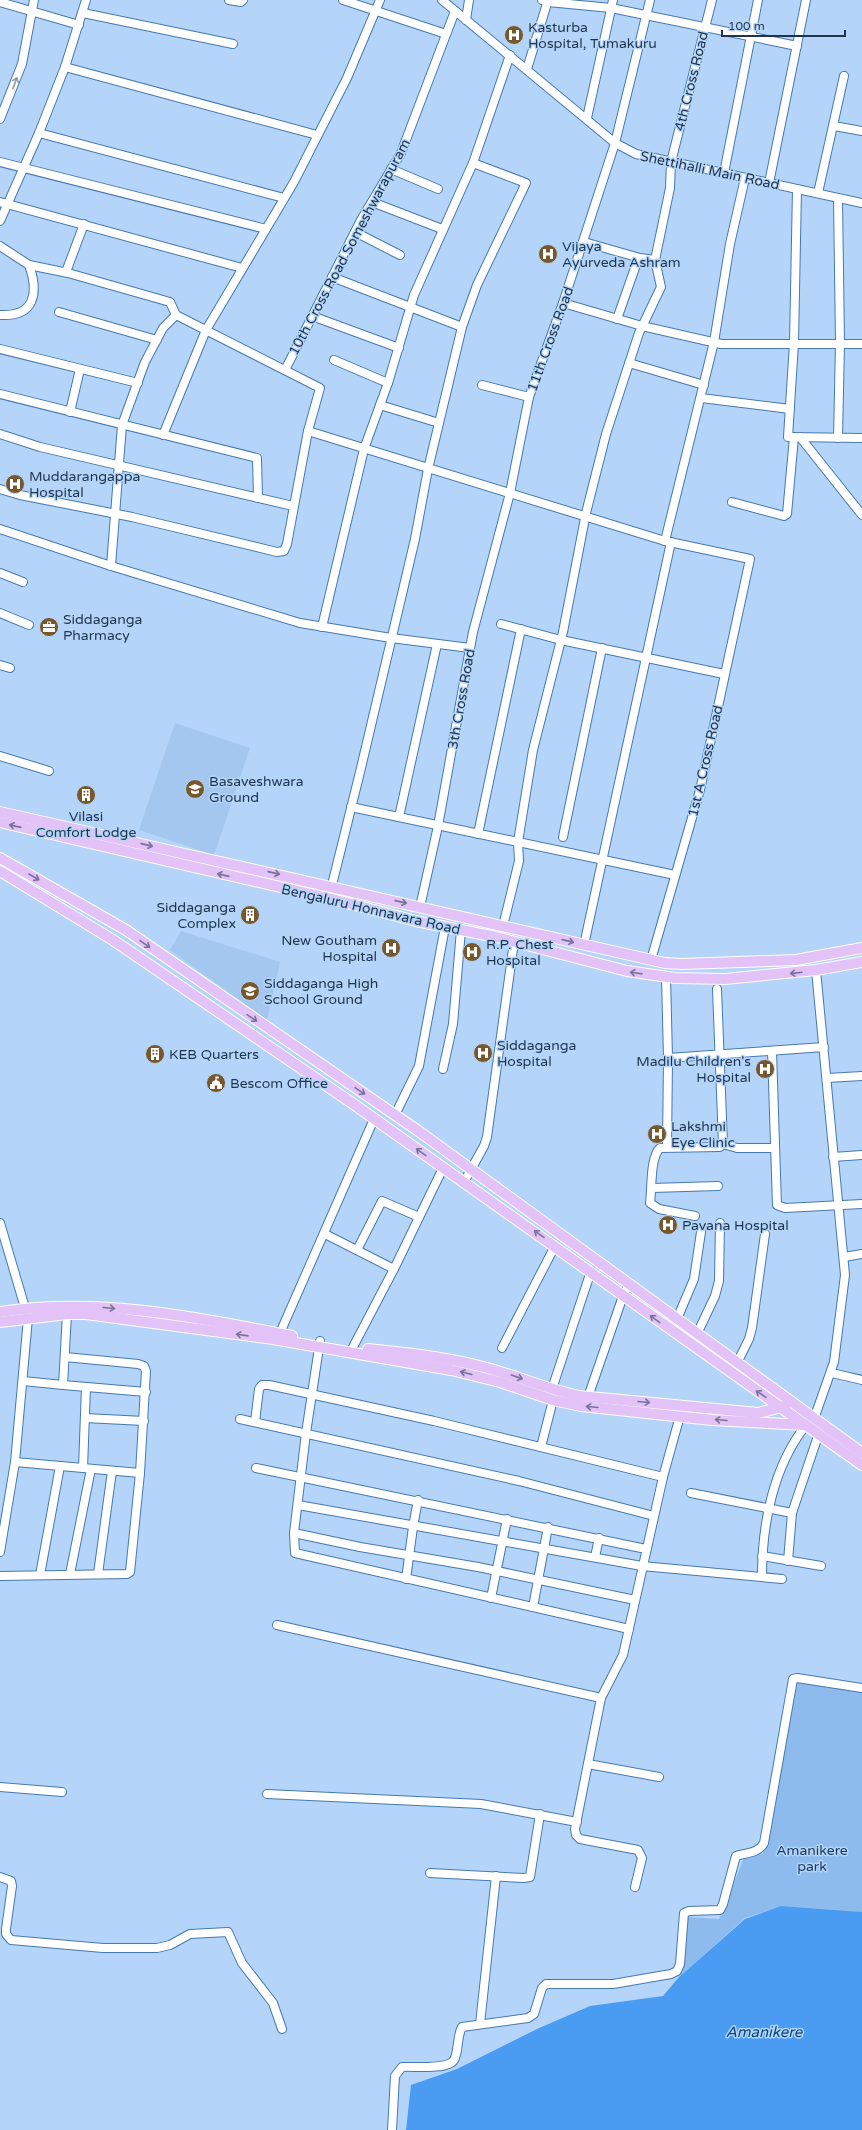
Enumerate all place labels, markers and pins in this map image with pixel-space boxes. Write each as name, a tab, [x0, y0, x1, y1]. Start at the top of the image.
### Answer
place label: Kasturba Hospital, Tumakuru	[528, 19, 657, 52]
hospital icon: Kasturba Hospital, Tumakuru	[503, 24, 525, 46]
place label: Vijaya Ayurveda Ashram	[562, 238, 681, 271]
hospital icon: Vijaya Ayurveda Ashram	[537, 243, 559, 265]
place label: Muddarangappa Hospital	[29, 468, 140, 501]
hospital icon: Muddarangappa Hospital	[4, 473, 26, 495]
place label: Siddaganga Pharmacy	[63, 611, 142, 644]
office icon: Siddaganga Pharmacy	[38, 616, 60, 638]
place label: Basaveshwara Ground	[209, 773, 304, 806]
school or university icon: Basaveshwara Ground	[184, 778, 206, 800]
building icon: Vilasi Comfort Lodge	[75, 784, 97, 806]
place label: Vilasi Comfort Lodge	[36, 808, 136, 841]
place label: Siddaganga Complex	[157, 899, 236, 932]
building icon: Siddaganga Complex	[239, 904, 261, 926]
place label: New Goutham Hospital	[281, 932, 377, 965]
place label: R.P. Chest Hospital	[486, 936, 554, 969]
hospital icon: New Goutham Hospital	[380, 937, 402, 959]
hospital icon: R.P. Chest Hospital	[461, 941, 483, 963]
place label: Siddaganga High School Ground	[264, 975, 378, 1008]
school or university icon: Siddaganga High School Ground	[239, 980, 261, 1002]
place label: Siddaganga Hospital	[497, 1037, 576, 1070]
hospital icon: Siddaganga Hospital	[472, 1042, 494, 1064]
building icon: KEB Quarters	[144, 1043, 166, 1065]
place label: KEB Quarters	[169, 1046, 259, 1063]
place label: Madilu Children's Hospital	[636, 1053, 751, 1086]
hospital icon: Madilu Children's Hospital	[754, 1058, 776, 1080]
public building icon: Bescom Office	[205, 1072, 227, 1094]
place label: Bescom Office	[230, 1075, 328, 1092]
place label: Lakshmi Eye Clinic	[671, 1118, 735, 1151]
hospital icon: Lakshmi Eye Clinic	[646, 1123, 668, 1145]
hospital icon: Pavana Hospital	[657, 1214, 679, 1236]
place label: Pavana Hospital	[682, 1217, 789, 1234]

